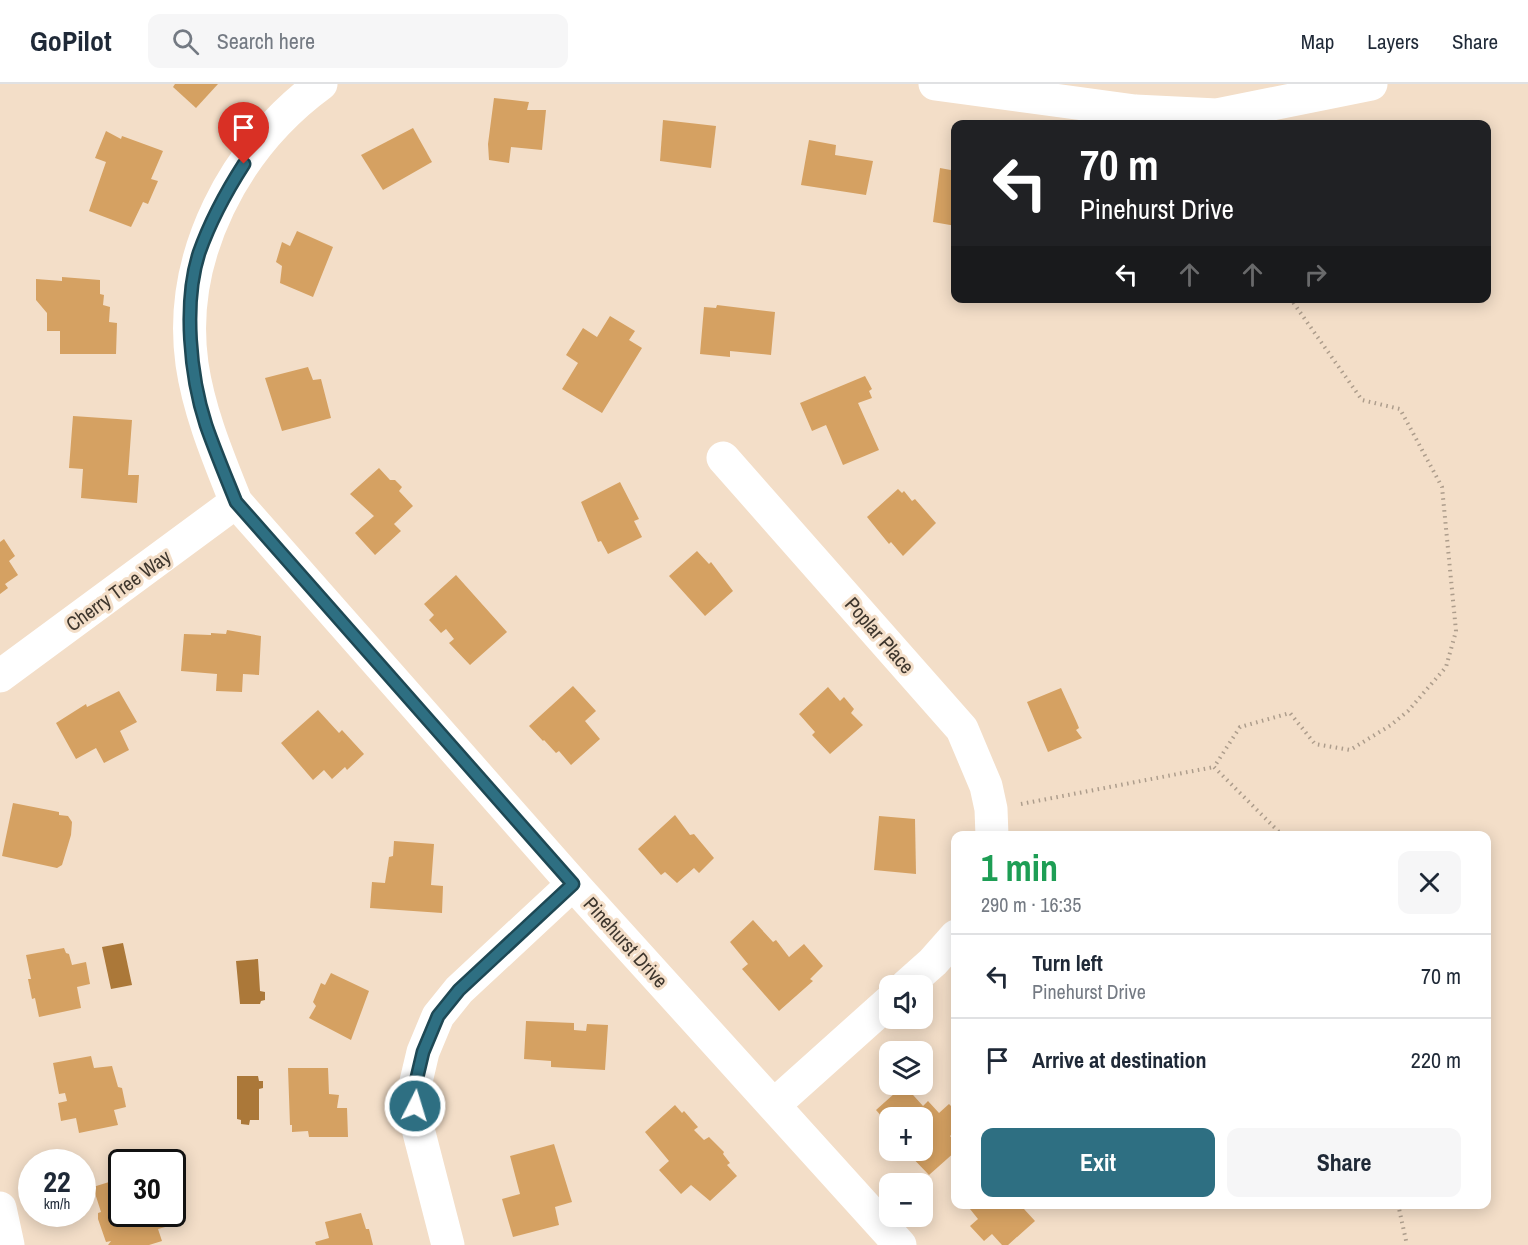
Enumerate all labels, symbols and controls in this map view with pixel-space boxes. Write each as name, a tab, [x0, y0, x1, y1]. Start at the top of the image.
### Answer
search box	[148, 14, 568, 68]
text: GoPilot	[30, 22, 112, 60]
icon: search	[169, 25, 202, 58]
text: Search here	[217, 26, 315, 56]
text: Map	[1301, 27, 1334, 56]
text: Layers	[1367, 27, 1419, 56]
text: Share	[1452, 27, 1498, 56]
pin	[218, 102, 269, 164]
icon: arrive	[227, 111, 260, 144]
text: 70 m	[1080, 137, 1159, 193]
icon: left	[981, 144, 1059, 222]
text: Pinehurst Drive	[1080, 191, 1234, 227]
icon: left	[1110, 258, 1143, 291]
icon: ahead	[1173, 258, 1206, 291]
icon: ahead	[1236, 258, 1269, 291]
icon: right	[1299, 258, 1332, 291]
street label: Cherry Tree Way	[60, 542, 176, 637]
street label: Poplar Place	[839, 591, 921, 679]
text: 1 min	[981, 844, 1058, 892]
button: close	[1398, 851, 1461, 914]
street label: Pinehurst Drive	[578, 891, 674, 993]
text: 290 m · 16:35	[981, 891, 1081, 918]
text: Turn left	[1032, 948, 1103, 978]
icon: left	[981, 960, 1014, 993]
text: 70 m	[1421, 961, 1461, 991]
map controls	[879, 975, 933, 1227]
button: sound	[879, 975, 933, 1029]
text: Pinehurst Drive	[1032, 978, 1146, 1005]
button: layers	[879, 1041, 933, 1095]
icon: arrive	[981, 1044, 1014, 1077]
text: Arrive at destination	[1032, 1045, 1206, 1075]
text: 220 m	[1411, 1045, 1461, 1075]
position arrow	[383, 1074, 447, 1138]
button: +	[879, 1107, 933, 1161]
button: Exit	[981, 1128, 1215, 1197]
button: Share	[1227, 1128, 1461, 1197]
speed limit sign: 30	[108, 1149, 186, 1227]
text: 22	[43, 1161, 71, 1201]
button: −	[879, 1173, 933, 1227]
text: km/h	[44, 1193, 70, 1214]

